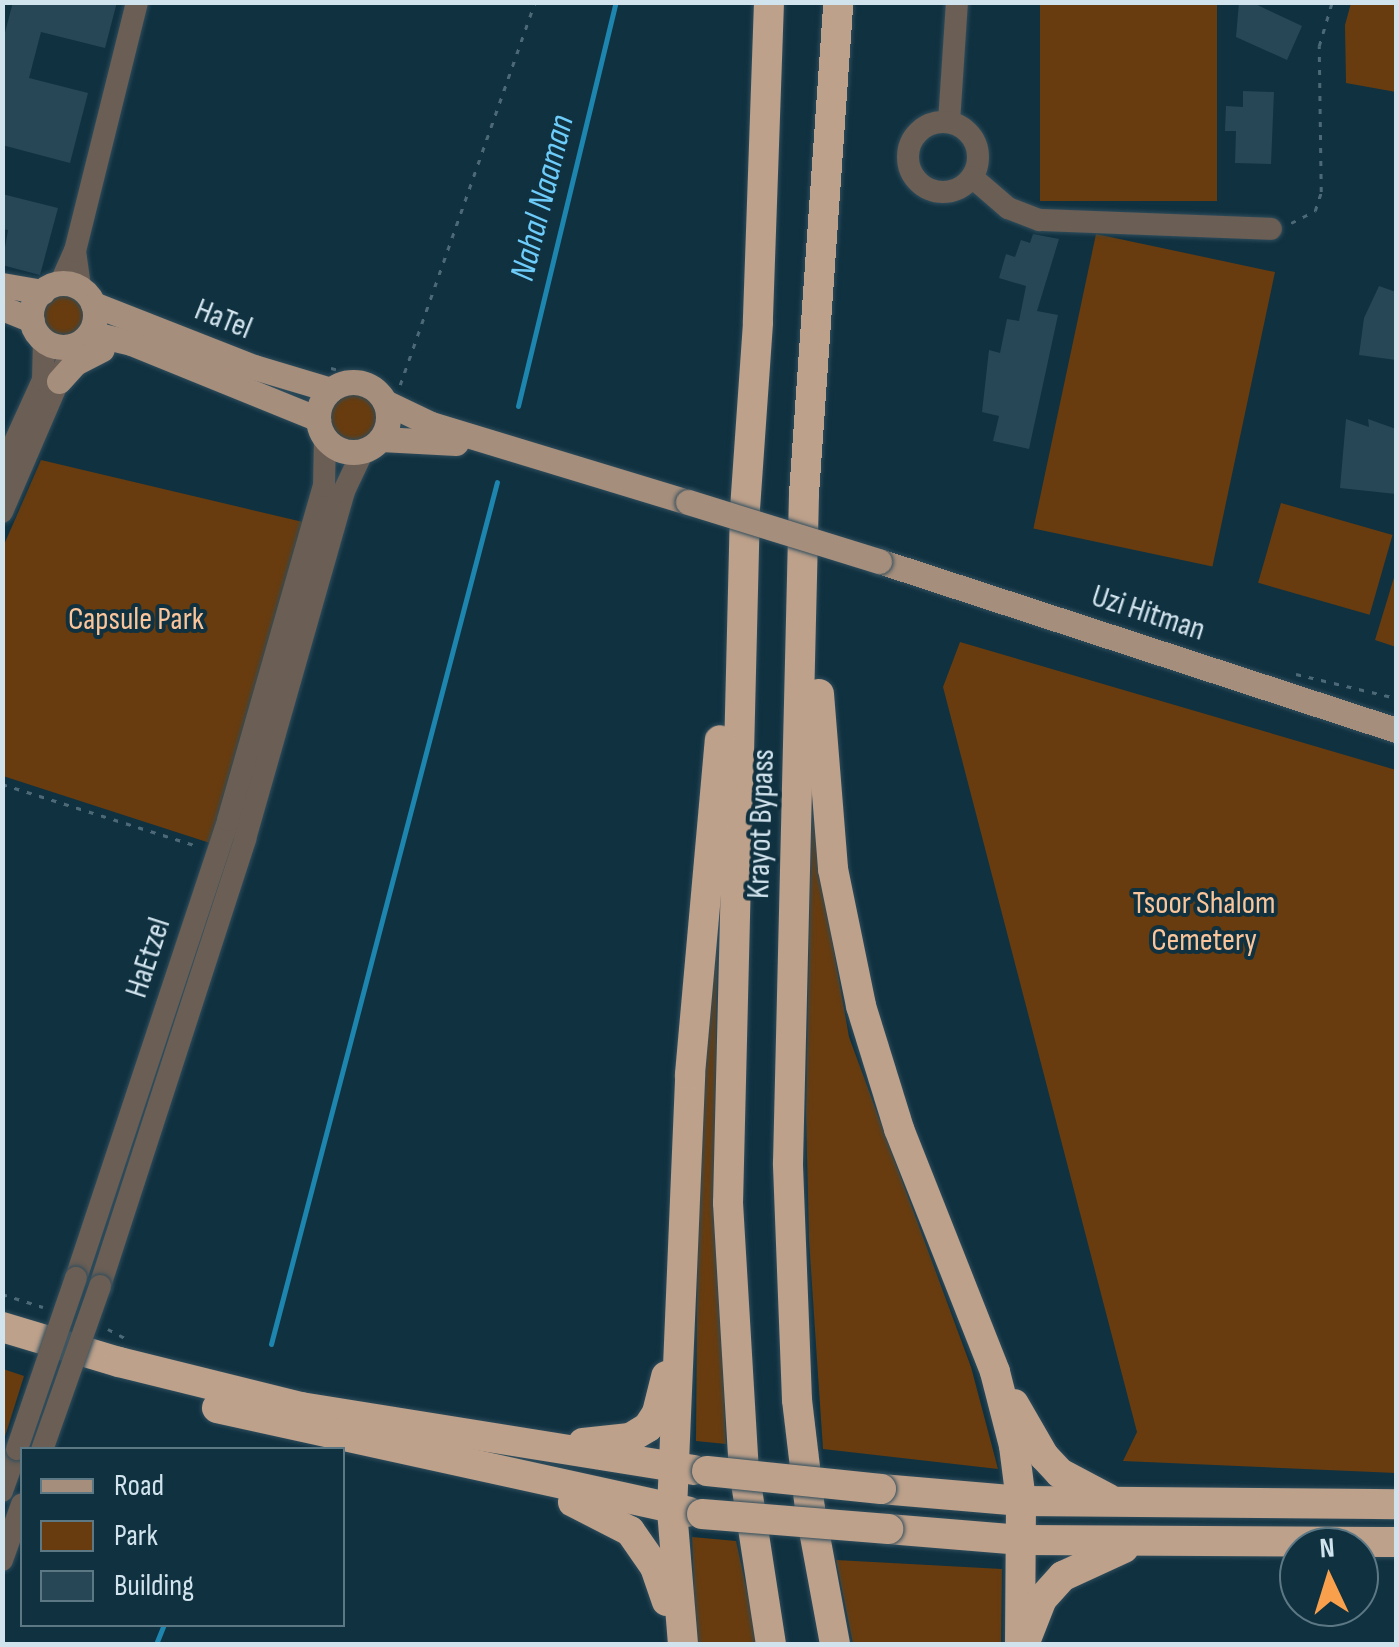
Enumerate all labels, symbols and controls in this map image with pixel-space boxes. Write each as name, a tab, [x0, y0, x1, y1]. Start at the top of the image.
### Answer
water label: Nahal Naaman	[502, 111, 584, 285]
street label: HaTel	[189, 291, 257, 349]
street label: Uzi Hitman	[1086, 578, 1210, 650]
park label: Capsule Park	[68, 601, 204, 639]
street label: Krayot Bypass	[740, 748, 784, 900]
park label: Tsoor Shalom Cemetery	[1133, 886, 1275, 961]
street label: HaEtzel	[118, 913, 180, 1003]
legend	[20, 1447, 345, 1627]
text: Road	[114, 1468, 164, 1504]
text: Park	[114, 1518, 158, 1554]
north arrow	[1279, 1527, 1379, 1627]
text: N	[1318, 1532, 1336, 1566]
text: Building	[114, 1568, 194, 1604]

